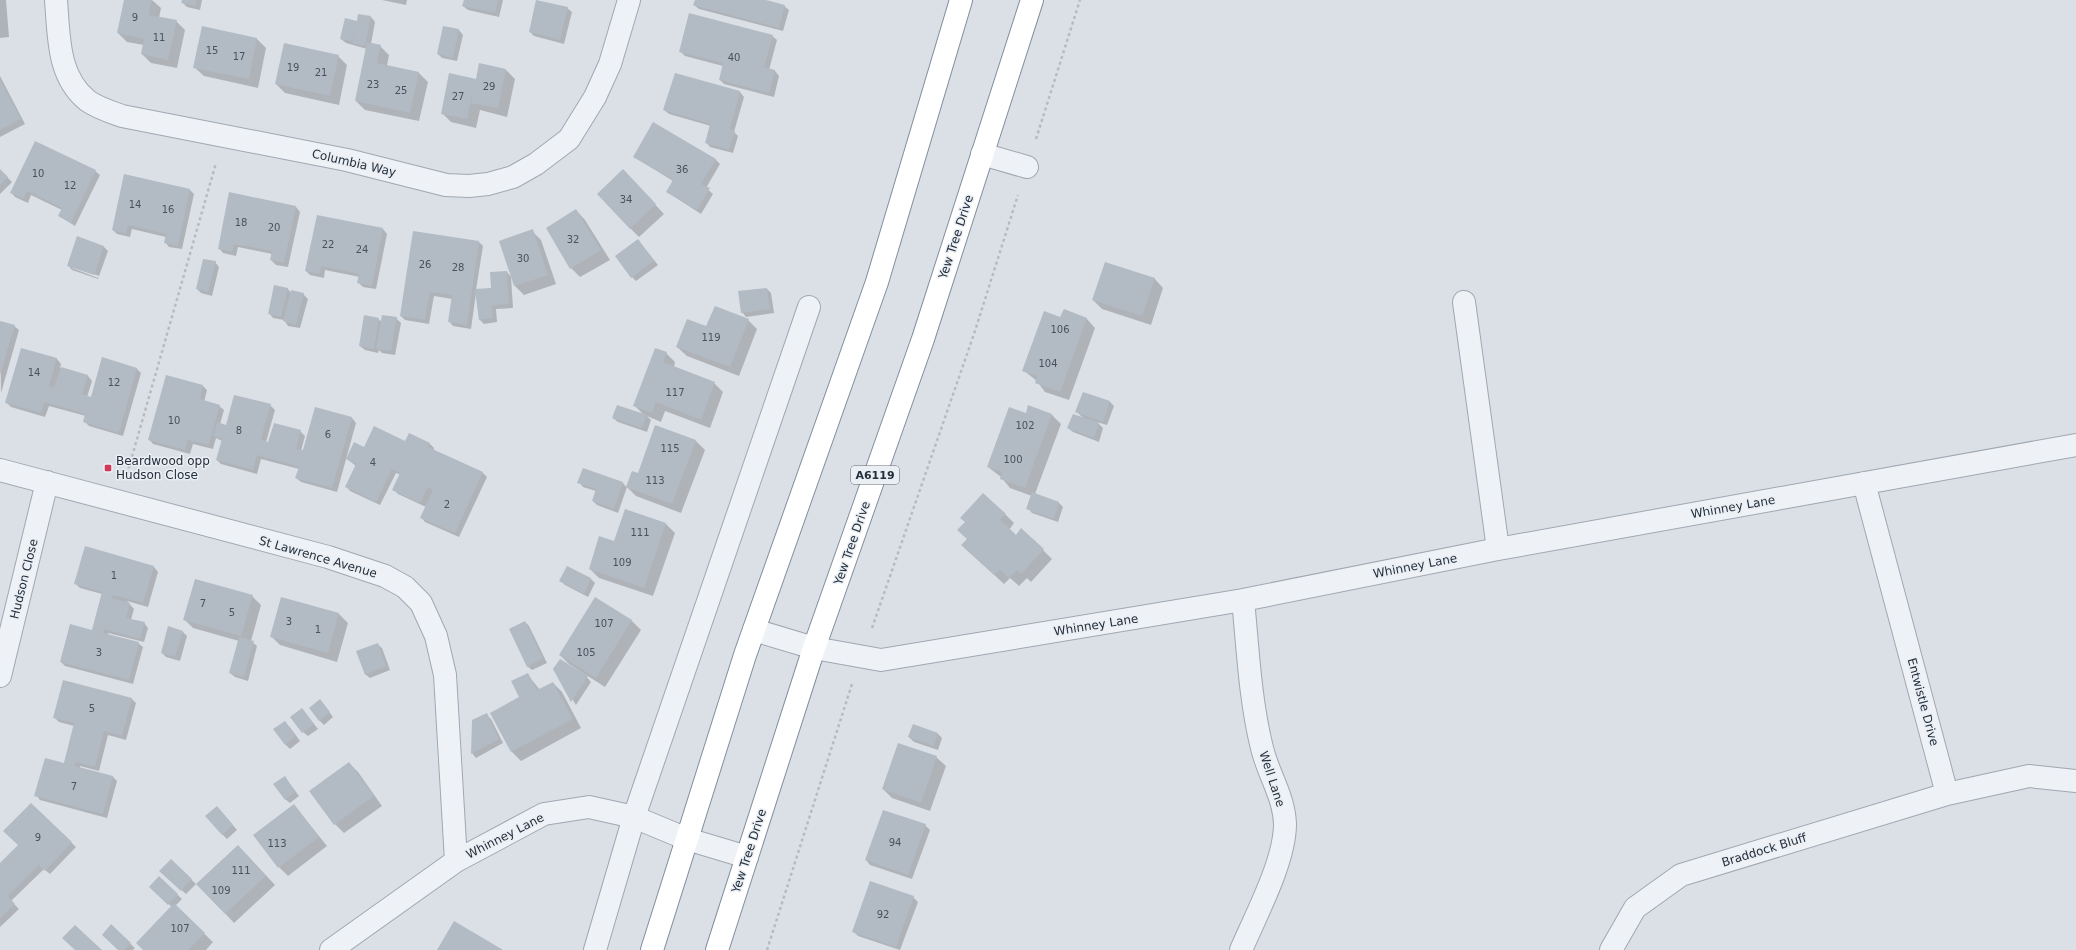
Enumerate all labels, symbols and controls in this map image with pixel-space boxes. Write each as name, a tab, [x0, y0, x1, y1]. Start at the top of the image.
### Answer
house number: 9	[132, 12, 138, 23]
house number: 11	[153, 32, 165, 43]
house number: 15	[206, 45, 218, 56]
house number: 17	[233, 51, 245, 62]
house number: 40	[728, 52, 740, 63]
house number: 19	[287, 62, 299, 73]
house number: 21	[315, 67, 327, 78]
house number: 23	[367, 79, 379, 90]
house number: 29	[483, 81, 495, 92]
house number: 25	[395, 85, 407, 96]
house number: 27	[452, 91, 464, 102]
street label: Columbia Way	[311, 147, 397, 179]
house number: 36	[676, 164, 688, 175]
house number: 10	[32, 168, 44, 179]
house number: 12	[64, 180, 76, 191]
street label: Yew Tree Drive	[936, 193, 976, 282]
house number: 34	[620, 194, 632, 205]
house number: 14	[129, 199, 141, 210]
house number: 16	[162, 204, 174, 215]
house number: 18	[235, 217, 247, 228]
house number: 20	[268, 222, 280, 233]
house number: 32	[567, 234, 579, 245]
house number: 22	[322, 239, 334, 250]
house number: 24	[356, 244, 368, 255]
house number: 30	[517, 253, 529, 264]
house number: 26	[419, 259, 431, 270]
house number: 28	[452, 262, 464, 273]
house number: 106	[1050, 324, 1070, 335]
house number: 119	[701, 332, 721, 343]
house number: 104	[1038, 358, 1058, 369]
house number: 14	[28, 367, 40, 378]
house number: 12	[108, 377, 120, 388]
house number: 117	[665, 387, 685, 398]
house number: 10	[168, 415, 180, 426]
house number: 102	[1015, 420, 1035, 431]
house number: 8	[236, 425, 242, 436]
house number: 6	[325, 429, 331, 440]
house number: 115	[660, 443, 680, 454]
place label: Beardwood opp Hudson Close	[116, 454, 210, 482]
house number: 100	[1003, 454, 1023, 465]
house number: 4	[370, 457, 376, 468]
marker: Beardwood opp Hudson Close	[103, 463, 113, 473]
road number: A6119	[851, 466, 899, 484]
house number: 113	[645, 475, 665, 486]
street label: Whinney Lane	[1690, 493, 1776, 521]
house number: 2	[444, 499, 450, 510]
street label: Yew Tree Drive	[831, 499, 873, 588]
house number: 111	[630, 527, 650, 538]
street label: St Lawrence Avenue	[257, 533, 379, 581]
street label: Hudson Close	[7, 538, 41, 620]
street label: Whinney Lane	[1372, 551, 1458, 581]
house number: 109	[612, 557, 632, 568]
house number: 1	[111, 570, 117, 581]
house number: 7	[200, 598, 206, 609]
house number: 5	[229, 607, 235, 618]
street label: Whinney Lane	[1053, 611, 1139, 639]
house number: 3	[286, 616, 292, 627]
house number: 107	[594, 618, 614, 629]
house number: 1	[315, 624, 321, 635]
house number: 3	[96, 647, 102, 658]
house number: 105	[576, 647, 596, 658]
street label: Entwistle Drive	[1905, 656, 1941, 748]
house number: 5	[89, 703, 95, 714]
street label: Well Lane	[1256, 749, 1288, 809]
house number: 7	[71, 781, 77, 792]
street label: Yew Tree Drive	[729, 807, 769, 896]
street label: Whinney Lane	[464, 810, 546, 862]
street label: Braddock Bluff	[1720, 830, 1809, 870]
house number: 9	[35, 832, 41, 843]
house number: 94	[889, 837, 901, 848]
house number: 113	[267, 838, 287, 849]
house number: 111	[231, 865, 251, 876]
house number: 109	[211, 885, 231, 896]
house number: 92	[877, 909, 889, 920]
house number: 107	[170, 923, 190, 934]

